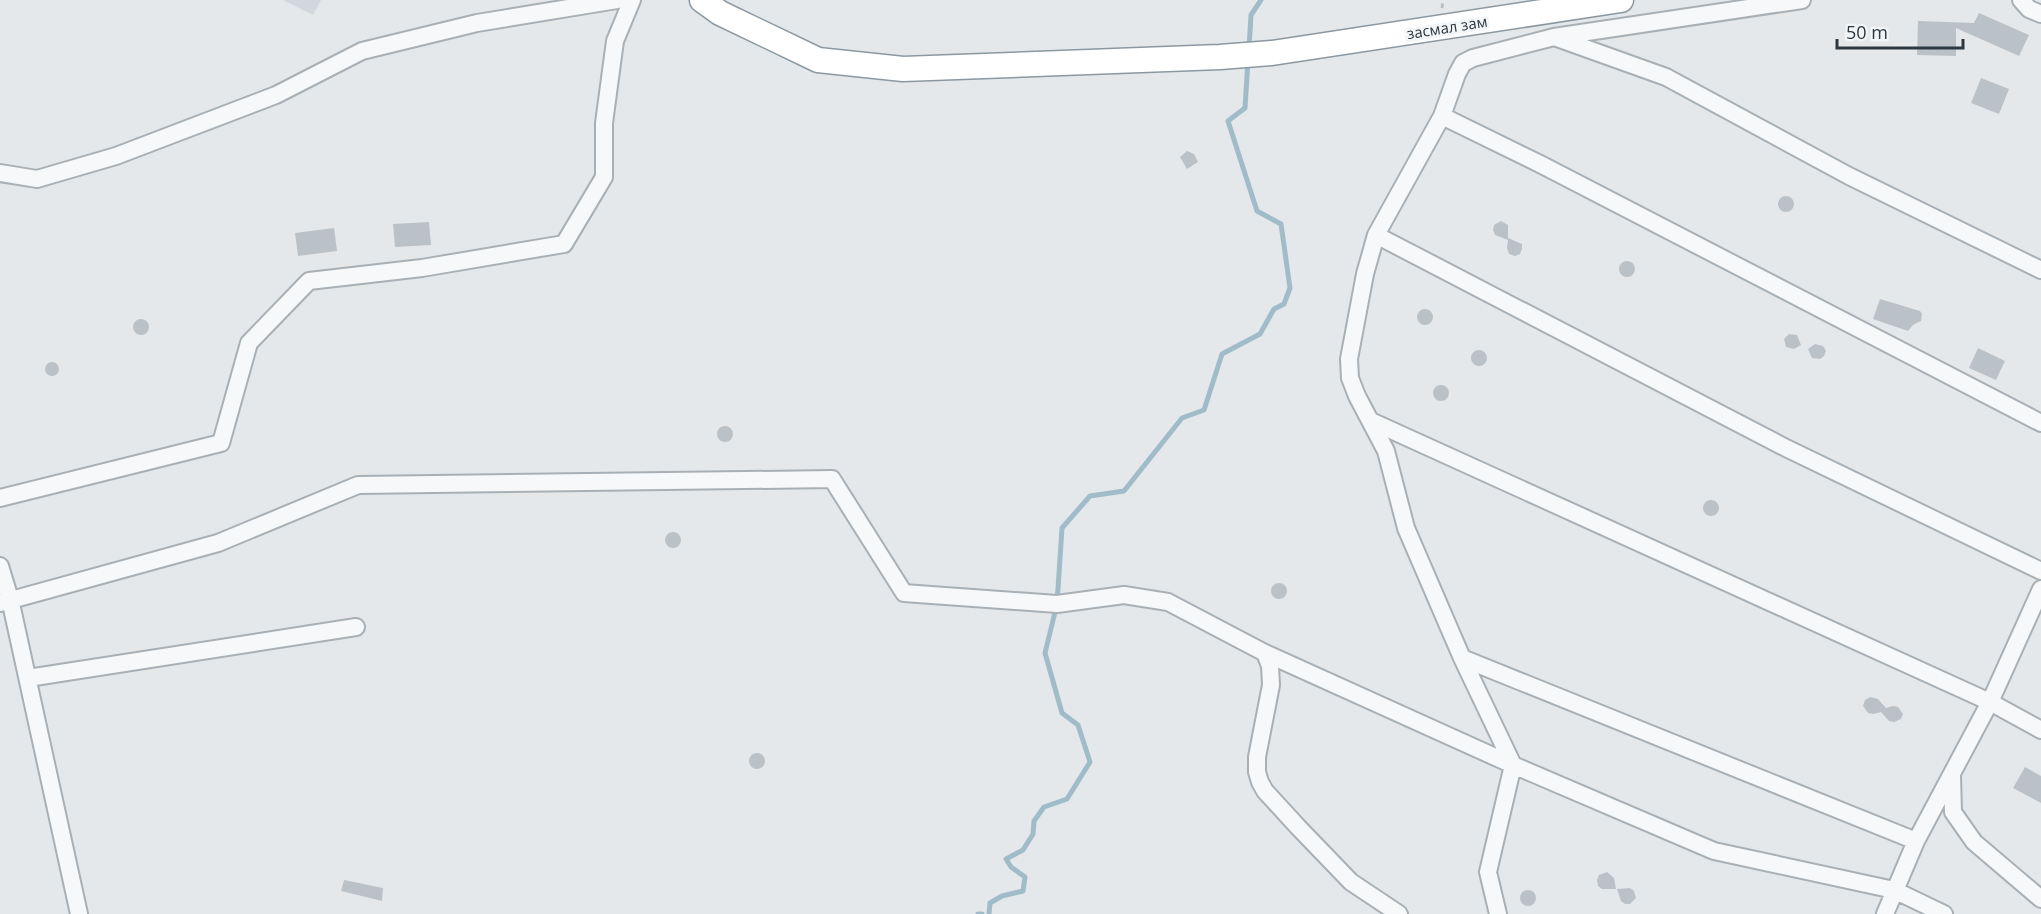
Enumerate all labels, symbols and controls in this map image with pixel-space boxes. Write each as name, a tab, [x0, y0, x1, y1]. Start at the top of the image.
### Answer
street label: засмал зам	[1405, 11, 1489, 43]
scale bar	[1837, 12, 1963, 50]
text: 50 m	[1846, 20, 1888, 44]

